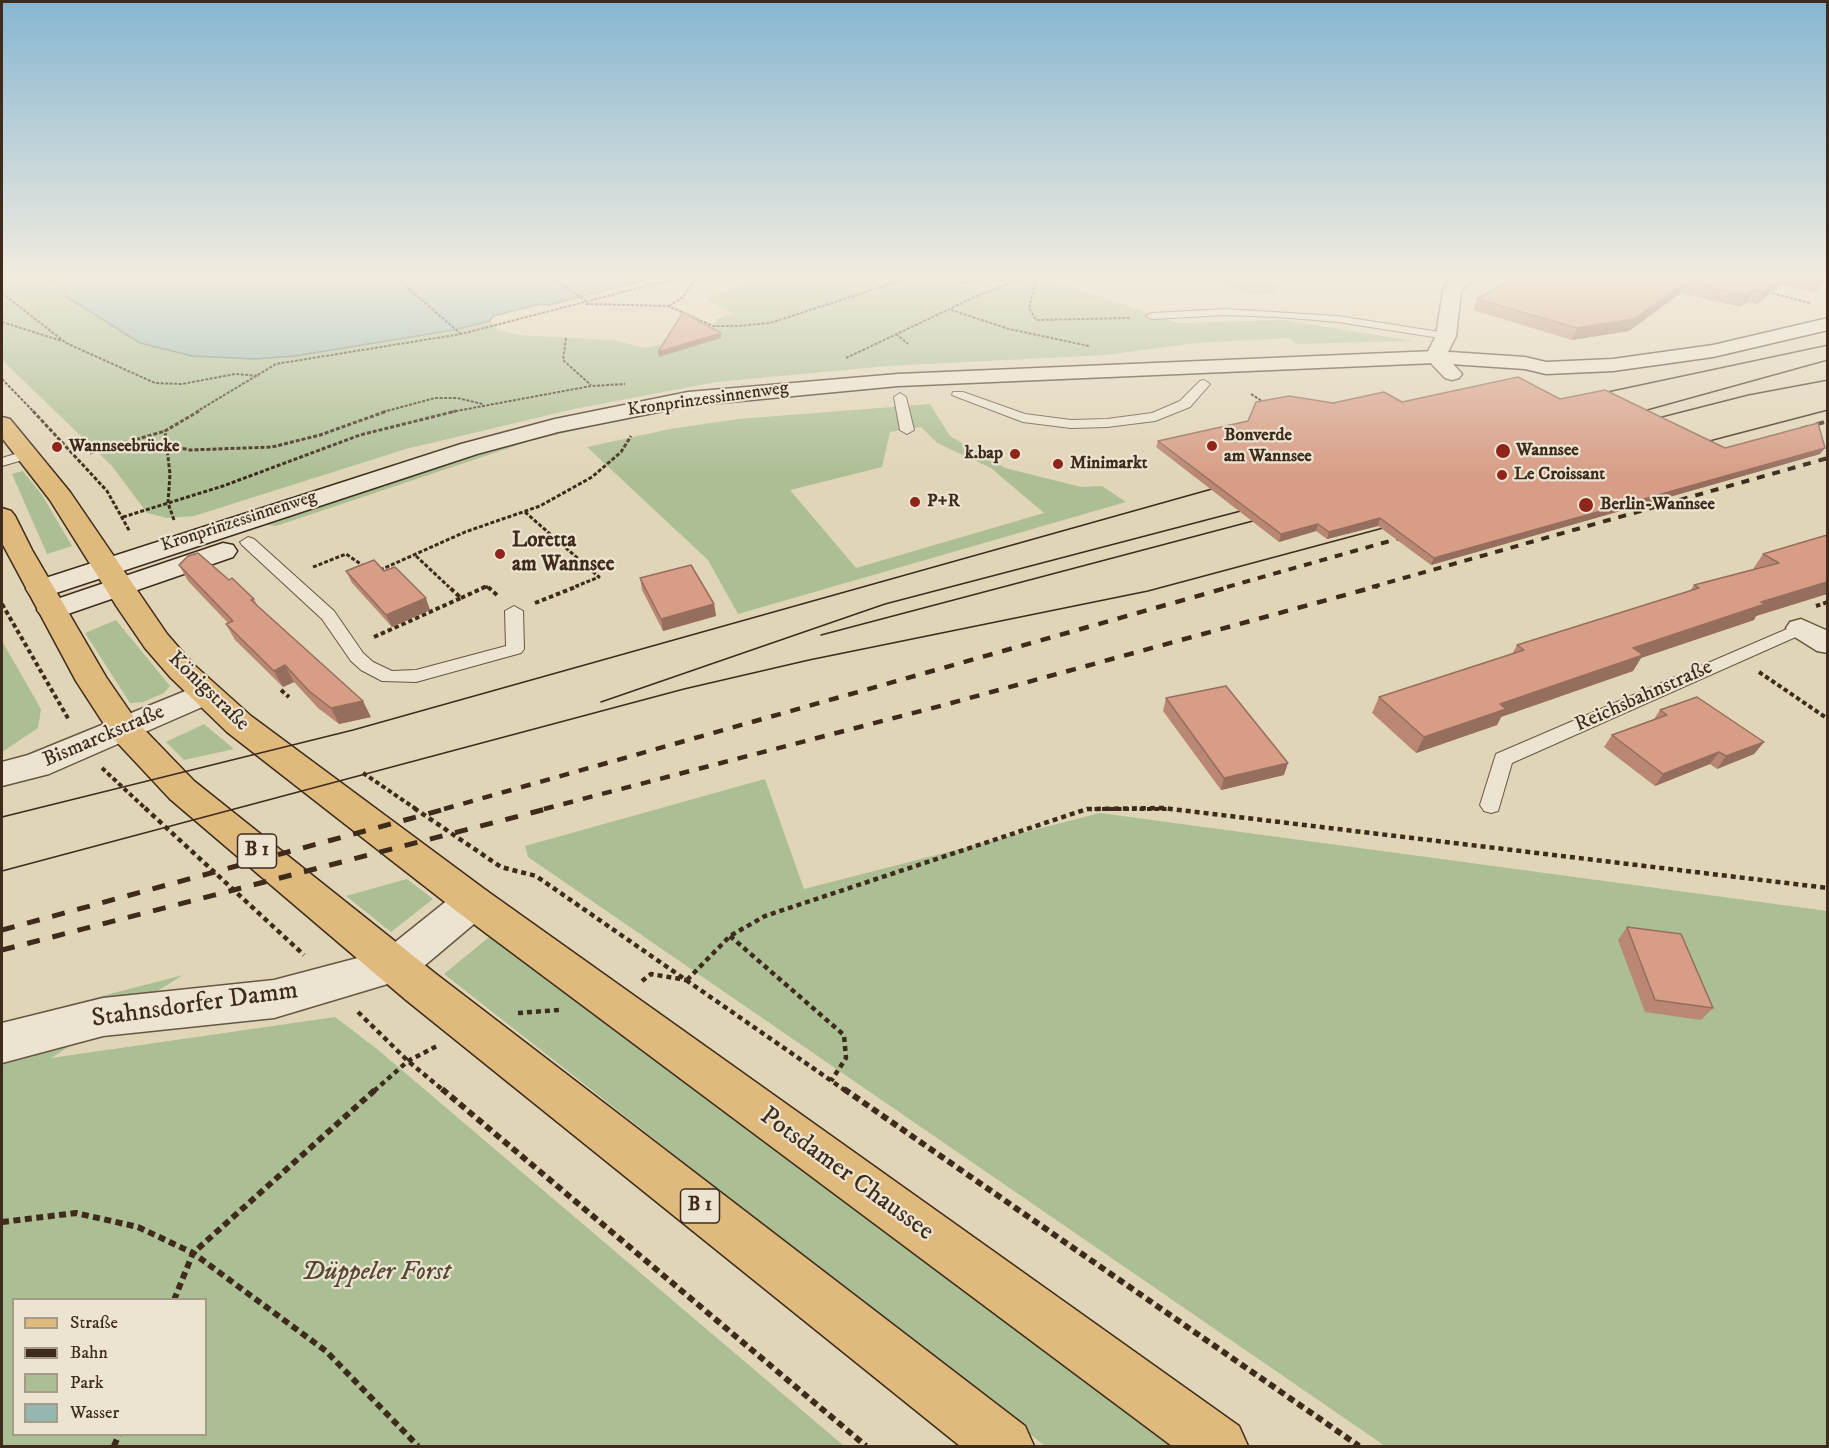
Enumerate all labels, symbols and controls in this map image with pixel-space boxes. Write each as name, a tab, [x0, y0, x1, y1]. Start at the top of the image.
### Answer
street label: Kronprinzessinnenweg	[626, 378, 790, 422]
place label: Bonverde am Wannsee	[1224, 425, 1312, 468]
place label: Wannseebrücke	[69, 436, 180, 458]
marker: Bonverde am Wannsee	[1205, 439, 1219, 453]
marker: Wannseebrücke	[50, 440, 64, 454]
place label: Wannsee	[1516, 440, 1579, 462]
marker: Wannsee	[1494, 442, 1512, 460]
place label: k.bap	[965, 443, 1003, 465]
marker: k.bap	[1008, 447, 1022, 461]
place label: Minimarkt	[1070, 453, 1148, 475]
marker: Minimarkt	[1051, 457, 1065, 471]
place label: Le Croissant	[1514, 464, 1605, 486]
marker: Le Croissant	[1495, 468, 1509, 482]
street label: Kronprinzessinnenweg	[158, 487, 320, 557]
place label: P+R	[927, 491, 960, 513]
place label: Berlin-Wannsee	[1600, 494, 1715, 516]
marker: P+R	[908, 495, 922, 509]
marker: Berlin-Wannsee	[1577, 496, 1595, 514]
place label: Loretta am Wannsee	[512, 529, 614, 579]
marker: Loretta am Wannsee	[493, 547, 507, 561]
street label: Königstraße	[162, 647, 254, 737]
street label: Reichsbahnstraße	[1571, 655, 1717, 739]
street label: Bismarckstraße	[40, 700, 168, 774]
road number: B 1	[238, 834, 276, 868]
street label: Stahnsdorfer Damm	[90, 976, 300, 1036]
street label: Potsdamer Chaussee	[753, 1101, 939, 1249]
road number: B 1	[680, 1189, 720, 1223]
park label: Düppeler Forst	[301, 1258, 451, 1290]
legend	[12, 1298, 207, 1436]
text: Straße	[70, 1312, 118, 1334]
text: Bahn	[70, 1342, 108, 1364]
text: Park	[70, 1372, 104, 1394]
text: Wasser	[70, 1402, 119, 1424]

